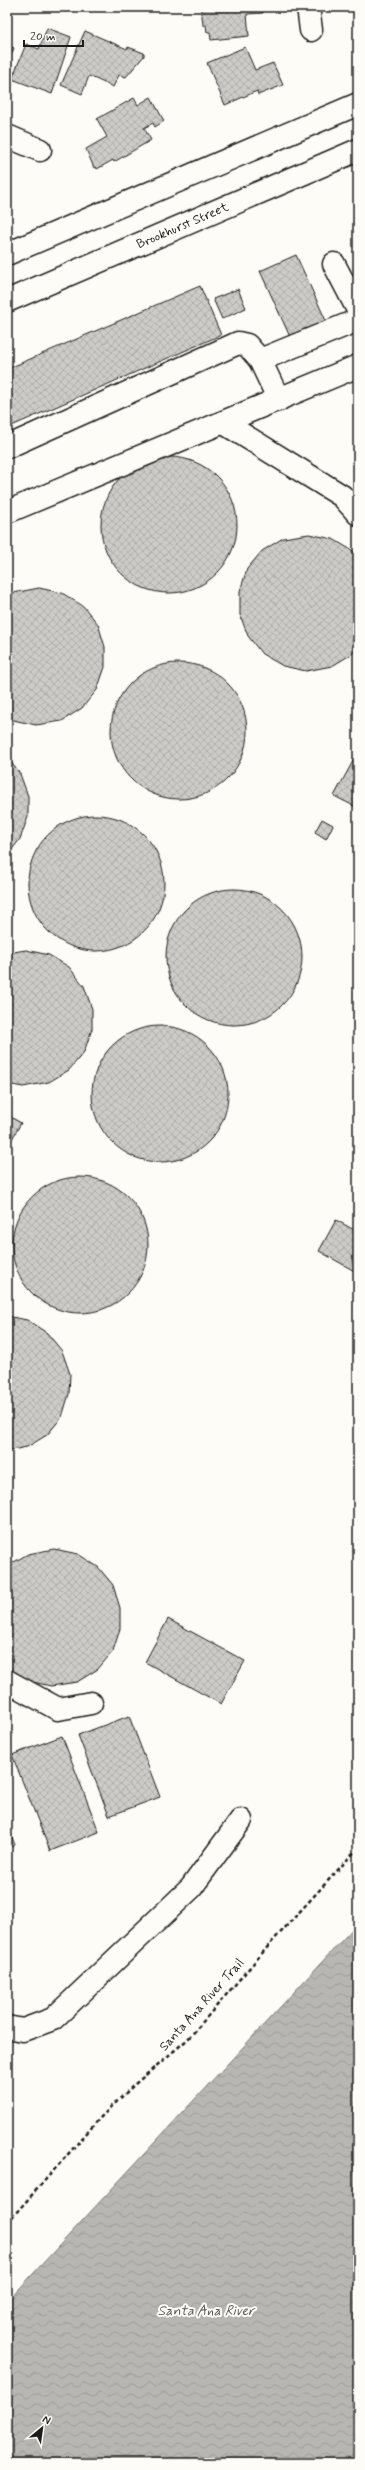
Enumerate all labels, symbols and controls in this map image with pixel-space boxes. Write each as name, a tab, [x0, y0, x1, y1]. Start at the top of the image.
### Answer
scale bar	[24, 22, 83, 48]
text: 20 m	[30, 29, 56, 45]
street label: Brookhurst Street	[134, 198, 231, 253]
street label: Santa Ana River Trail	[156, 1955, 248, 2055]
water label: Santa Ana River	[158, 2302, 256, 2320]
north arrow	[22, 2408, 62, 2448]
text: N	[40, 2412, 53, 2428]

